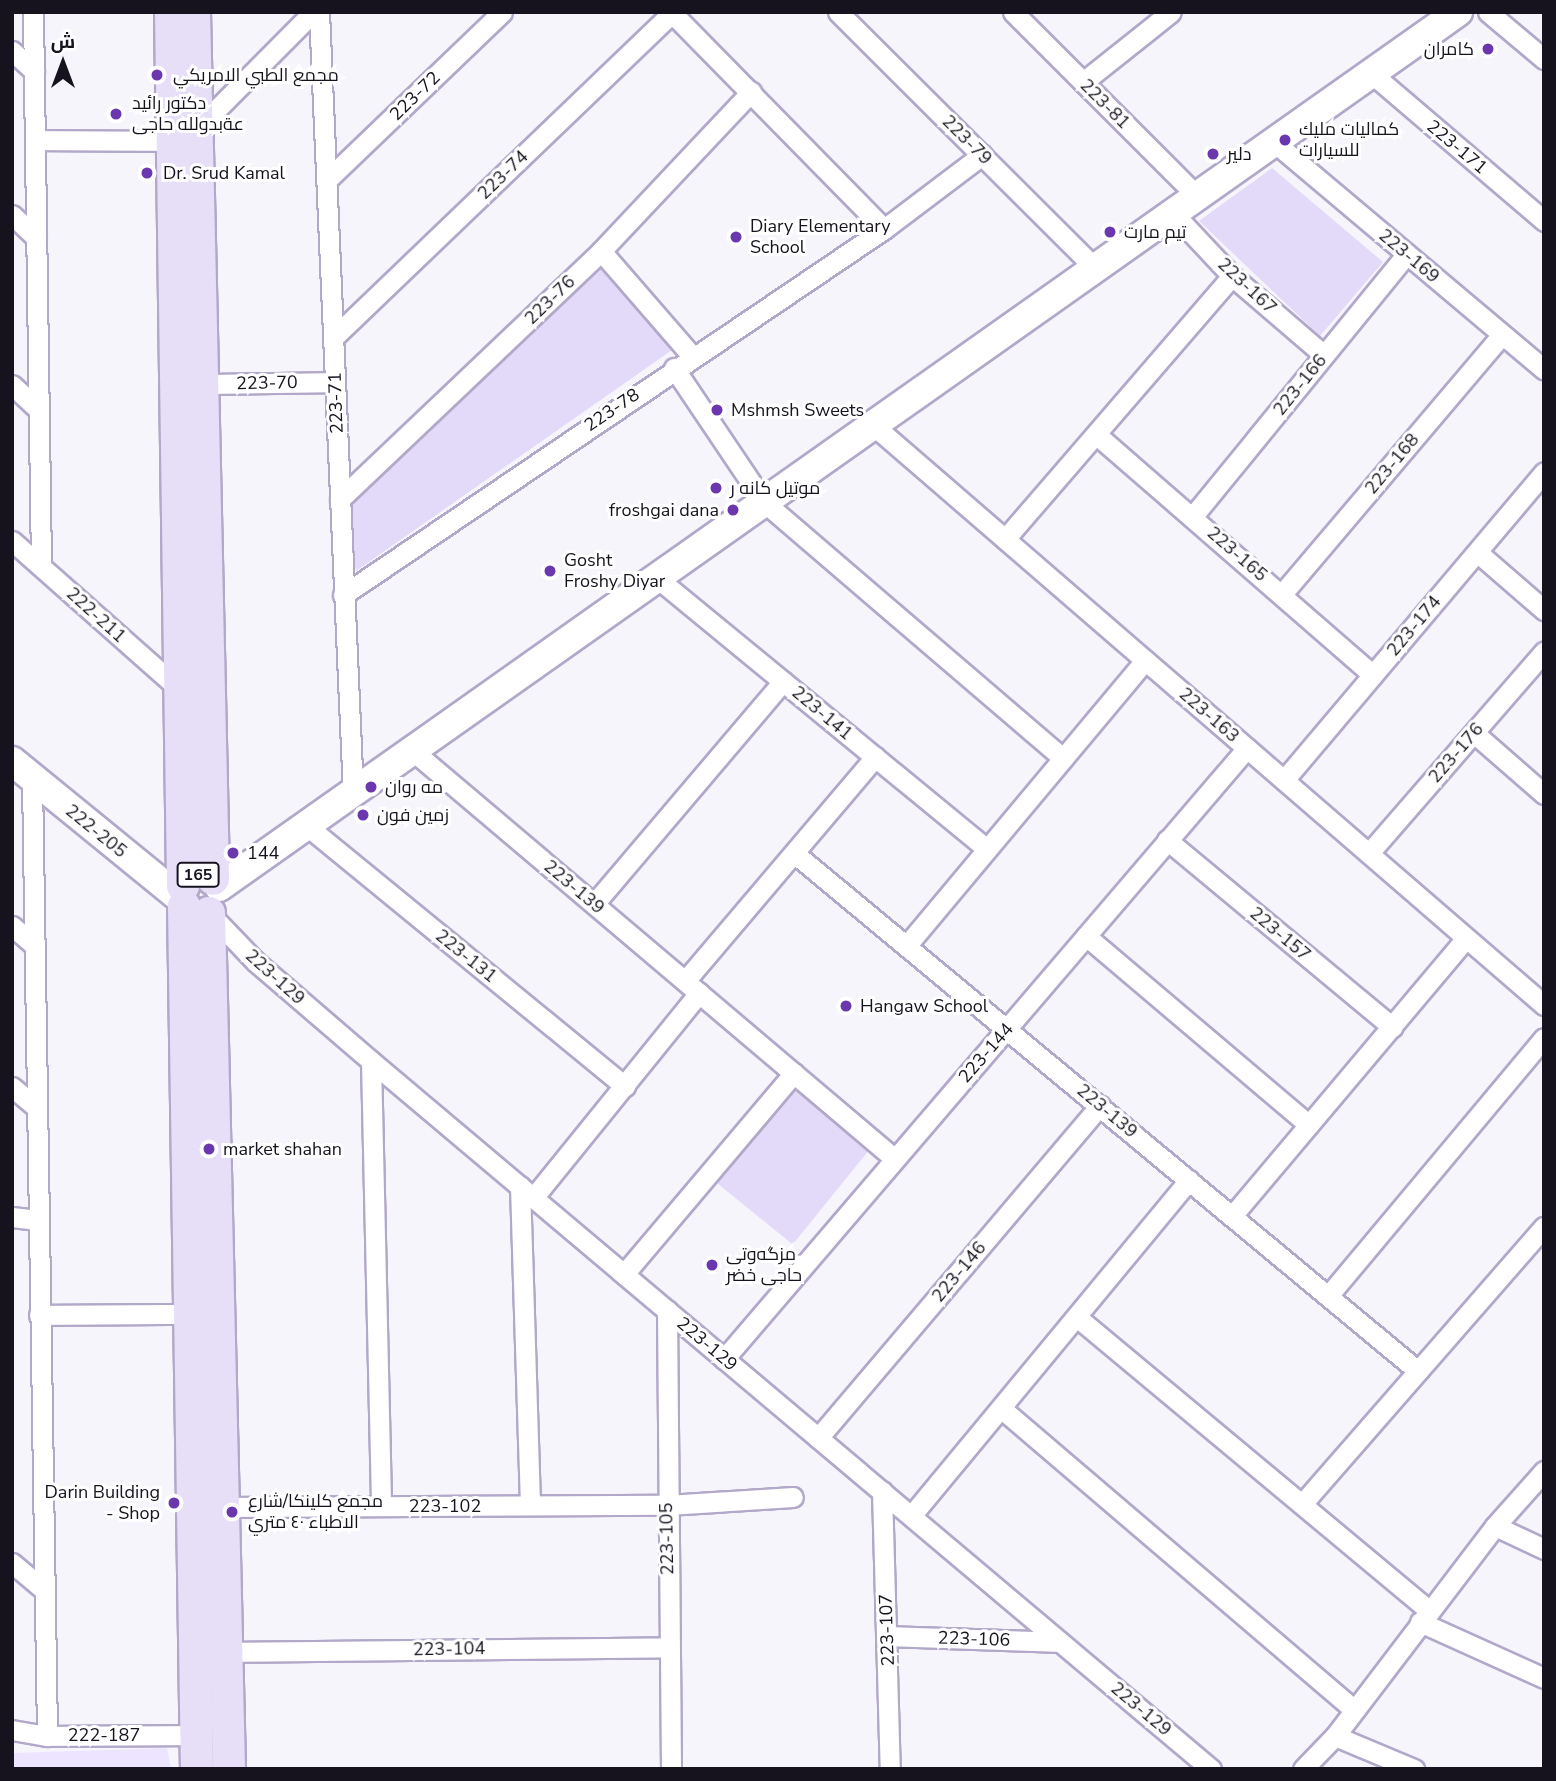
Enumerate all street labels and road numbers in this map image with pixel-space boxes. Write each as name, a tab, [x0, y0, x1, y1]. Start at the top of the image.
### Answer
street label: 223-72	[385, 67, 445, 125]
street label: 223-81	[1076, 75, 1134, 133]
street label: 223-79	[938, 111, 996, 169]
street label: 223-171	[1422, 115, 1492, 179]
street label: 223-74	[473, 146, 533, 204]
street label: 223-169	[1374, 224, 1444, 288]
street label: 223-167	[1213, 253, 1281, 319]
street label: 223-76	[520, 271, 580, 329]
street label: 223-166	[1269, 350, 1331, 420]
street label: 223-70	[236, 372, 298, 394]
street label: 223-71	[324, 372, 348, 434]
street label: 223-78	[580, 384, 644, 436]
street label: 223-168	[1360, 429, 1424, 499]
street label: 223-165	[1203, 522, 1271, 586]
street label: 222-211	[62, 583, 130, 647]
street label: 223-174	[1382, 591, 1446, 661]
street label: 223-141	[787, 681, 857, 745]
street label: 223-163	[1175, 683, 1243, 747]
street label: 223-176	[1424, 719, 1488, 787]
street label: 222-205	[61, 800, 131, 862]
street label: 223-139	[539, 855, 609, 919]
road number: 165	[175, 862, 221, 888]
street label: 223-157	[1245, 902, 1315, 966]
street label: 223-131	[431, 925, 501, 987]
street label: 223-129	[241, 945, 309, 1009]
street label: 223-144	[954, 1019, 1018, 1087]
street label: 223-139	[1072, 1079, 1142, 1143]
street label: 223-146	[927, 1237, 991, 1307]
street label: 223-129	[672, 1312, 742, 1376]
street label: 223-102	[409, 1495, 481, 1517]
street label: 223-105	[656, 1503, 678, 1575]
street label: 223-107	[875, 1593, 899, 1667]
street label: 223-106	[937, 1627, 1011, 1651]
street label: 223-104	[413, 1638, 485, 1660]
street label: 223-129	[1106, 1677, 1176, 1741]
street label: 222-187	[68, 1724, 140, 1746]

